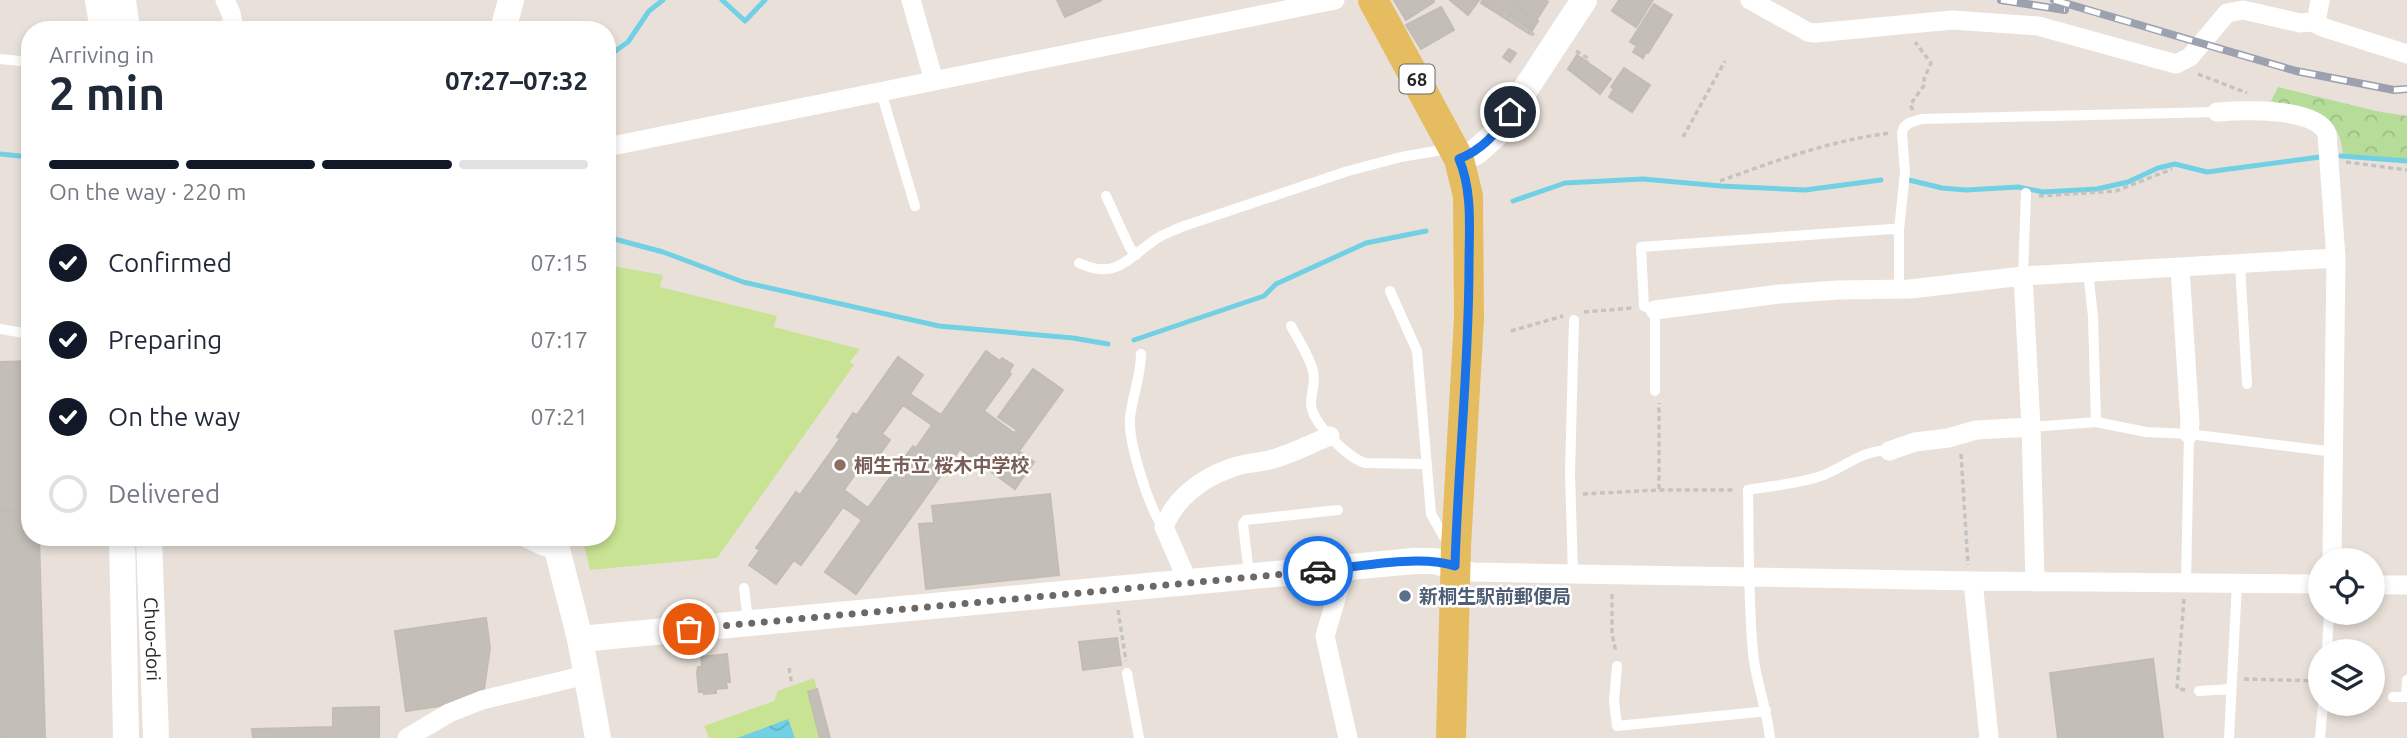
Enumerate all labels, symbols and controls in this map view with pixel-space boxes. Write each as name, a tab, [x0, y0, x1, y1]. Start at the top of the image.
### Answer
text: Arriving in	[49, 42, 154, 67]
road number: 68	[1400, 64, 1434, 94]
text: 07:27–07:32	[445, 66, 588, 95]
text: 2 min	[49, 67, 165, 119]
pin	[1480, 82, 1540, 142]
icon: home	[1491, 93, 1529, 131]
text: On the way · 220 m	[49, 179, 246, 204]
icon: check	[49, 244, 87, 282]
text: Confirmed	[108, 248, 232, 277]
text: 07:15	[530, 250, 588, 275]
icon: check	[49, 321, 87, 359]
text: Preparing	[108, 325, 222, 354]
text: 07:17	[530, 327, 588, 352]
icon: check	[49, 398, 87, 436]
text: On the way	[108, 402, 240, 431]
text: 07:21	[530, 404, 588, 429]
place label: 桐生市立 桜木中学校	[854, 454, 1030, 476]
marker: 桐生市立 桜木中学校	[832, 457, 848, 473]
text: Delivered	[108, 479, 220, 508]
courier	[1283, 536, 1353, 606]
map controls	[2308, 548, 2385, 716]
button: locate	[2308, 548, 2385, 625]
icon: car	[1299, 552, 1337, 590]
place label: 新桐生駅前郵便局	[1419, 585, 1571, 607]
marker: 新桐生駅前郵便局	[1397, 588, 1413, 604]
street label: Chuo-dori	[140, 597, 165, 681]
pin	[659, 599, 719, 659]
icon: bag	[670, 610, 708, 648]
button: layers	[2308, 639, 2385, 716]

